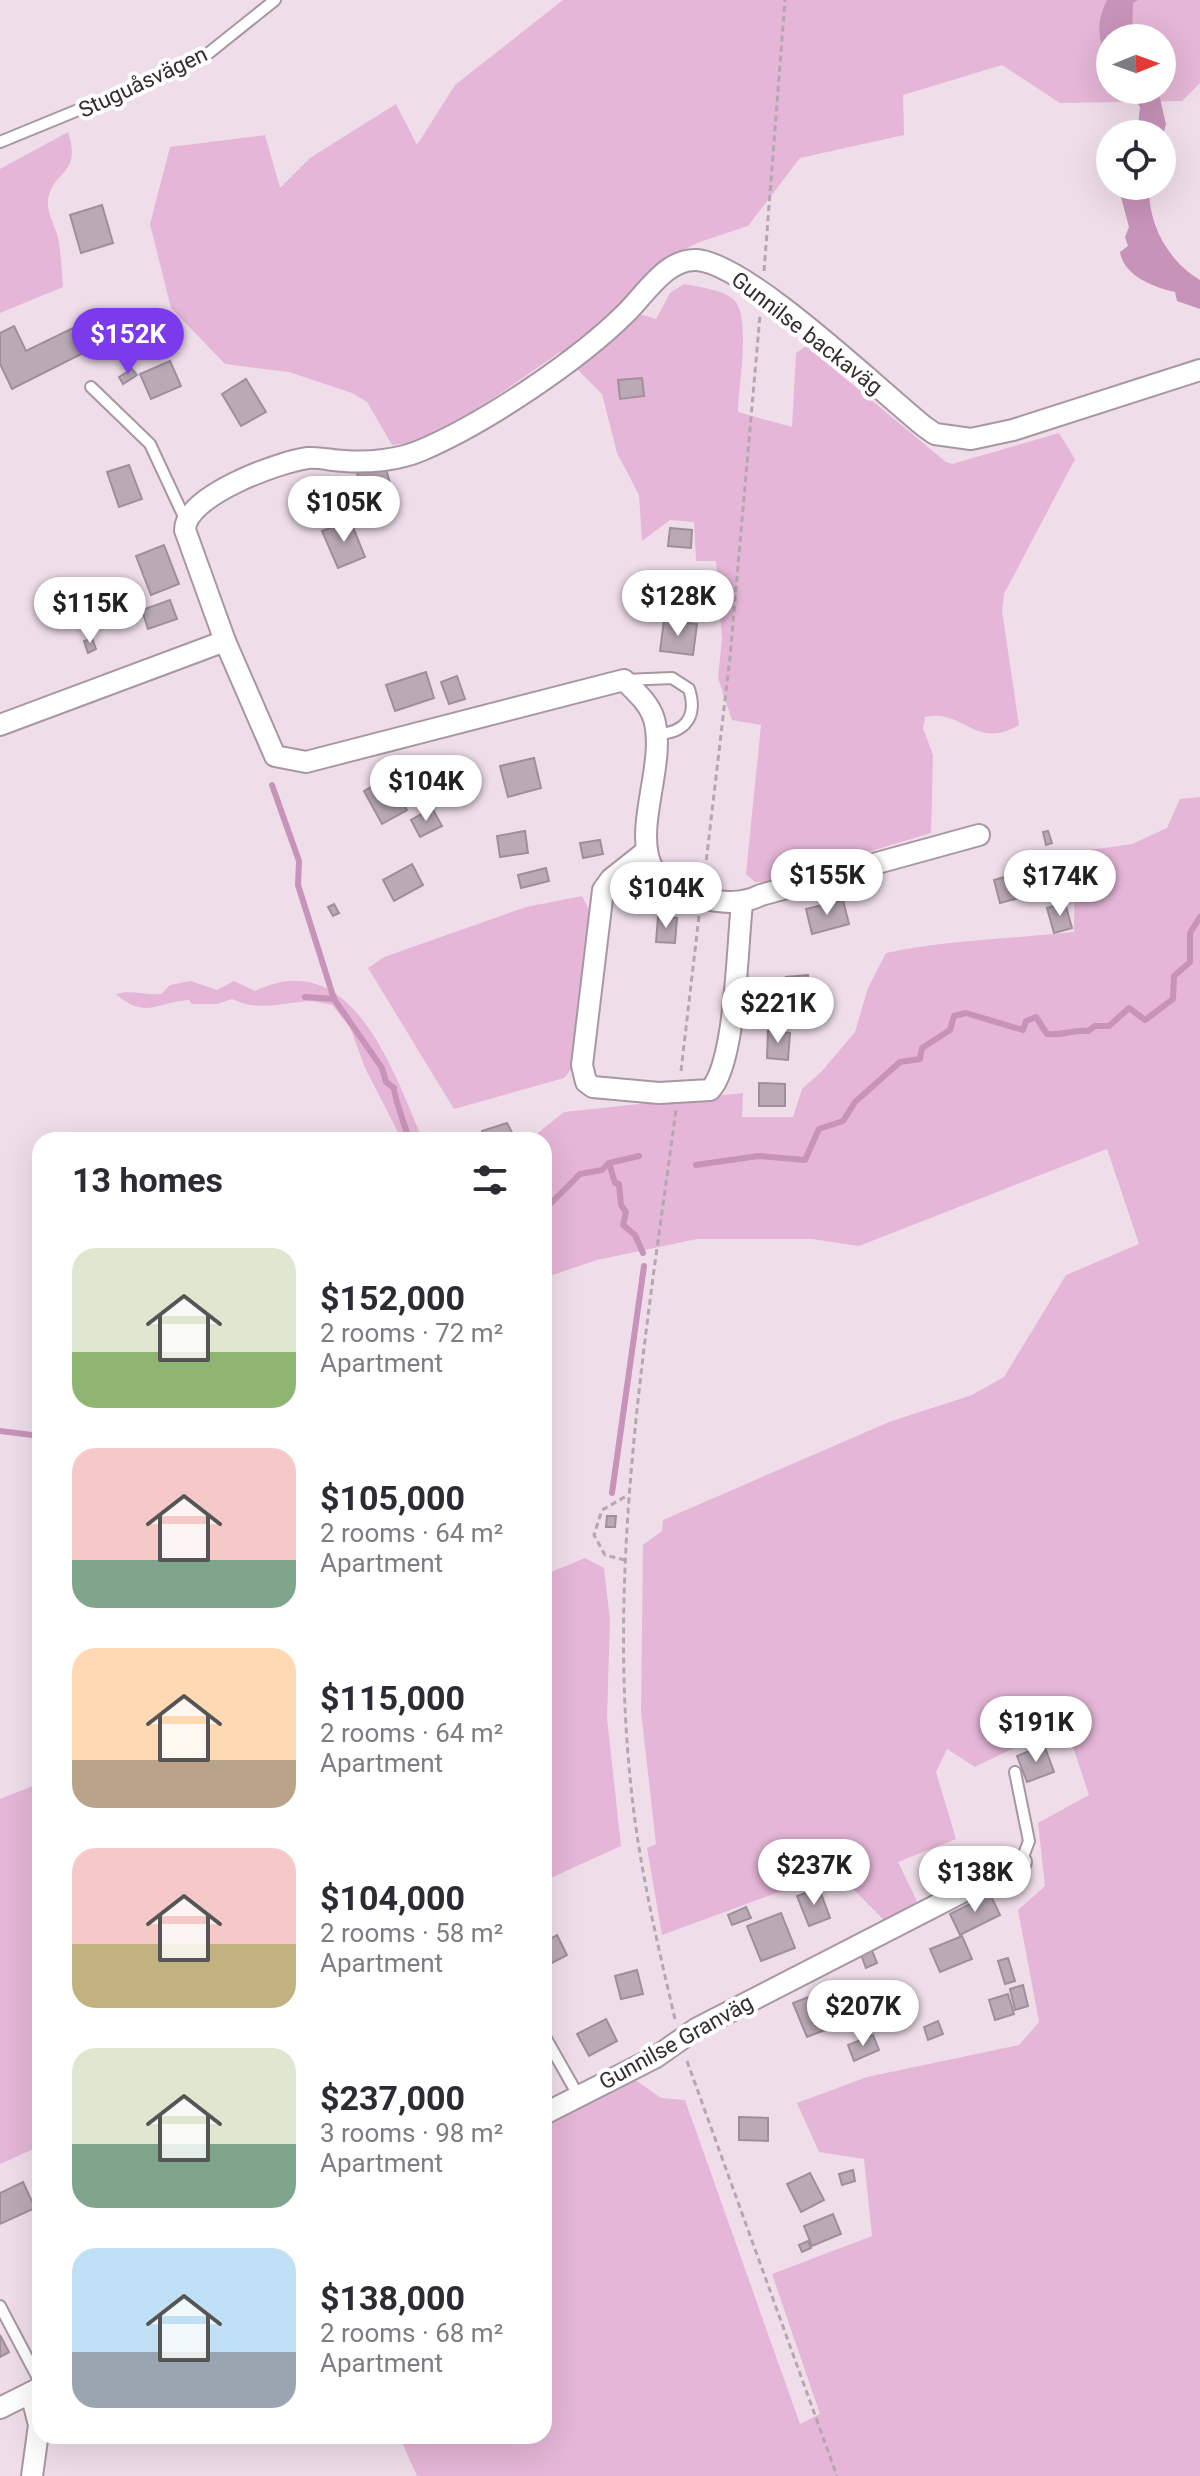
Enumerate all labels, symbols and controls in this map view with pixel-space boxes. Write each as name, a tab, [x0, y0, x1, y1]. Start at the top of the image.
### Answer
north arrow	[1096, 24, 1176, 104]
map controls	[1096, 24, 1176, 200]
street label: Stuguåsvägen	[75, 41, 211, 123]
button: locate	[1096, 120, 1176, 200]
street label: Gunnilse backaväg	[727, 266, 887, 400]
pin: $152K	[72, 308, 184, 376]
text: $152K	[90, 319, 166, 349]
pin: $105K	[288, 476, 400, 544]
text: $105K	[306, 487, 382, 517]
pin: $128K	[622, 570, 734, 638]
pin: $115K	[34, 577, 146, 645]
text: $128K	[640, 581, 716, 611]
text: $115K	[52, 588, 128, 618]
pin: $104K	[370, 755, 482, 823]
text: $104K	[388, 766, 464, 796]
pin: $155K	[771, 849, 883, 917]
pin: $174K	[1004, 850, 1116, 918]
text: $155K	[789, 860, 865, 890]
text: $174K	[1022, 861, 1098, 891]
pin: $104K	[610, 862, 722, 930]
text: $104K	[628, 873, 704, 903]
pin: $221K	[722, 977, 834, 1045]
text: $221K	[740, 988, 816, 1018]
icon: filters	[468, 1158, 512, 1202]
text: 13 homes	[72, 1160, 223, 1200]
text: $152,000	[320, 1278, 465, 1318]
icon: home	[136, 1280, 232, 1376]
text: 2 rooms · 72 m²	[320, 1318, 503, 1348]
text: Apartment	[320, 1348, 443, 1378]
text: $105,000	[320, 1478, 465, 1518]
icon: home	[136, 1480, 232, 1576]
text: 2 rooms · 64 m²	[320, 1518, 503, 1548]
text: Apartment	[320, 1548, 443, 1578]
text: $115,000	[320, 1678, 465, 1718]
icon: home	[136, 1680, 232, 1776]
pin: $191K	[980, 1696, 1092, 1764]
text: $191K	[998, 1707, 1074, 1737]
text: 2 rooms · 64 m²	[320, 1718, 503, 1748]
text: Apartment	[320, 1748, 443, 1778]
pin: $237K	[758, 1839, 870, 1907]
pin: $138K	[919, 1846, 1031, 1914]
text: $237K	[776, 1850, 852, 1880]
text: $138K	[937, 1857, 1013, 1887]
text: $104,000	[320, 1878, 465, 1918]
icon: home	[136, 1880, 232, 1976]
text: 2 rooms · 58 m²	[320, 1918, 503, 1948]
text: Apartment	[320, 1948, 443, 1978]
pin: $207K	[807, 1980, 919, 2048]
street label: Gunnilse Granväg	[595, 1989, 757, 2095]
text: $207K	[825, 1991, 901, 2021]
text: $237,000	[320, 2078, 465, 2118]
icon: home	[136, 2080, 232, 2176]
text: 3 rooms · 98 m²	[320, 2118, 503, 2148]
text: Apartment	[320, 2148, 443, 2178]
text: $138,000	[320, 2278, 465, 2318]
icon: home	[136, 2280, 232, 2376]
text: 2 rooms · 68 m²	[320, 2318, 503, 2348]
text: Apartment	[320, 2348, 443, 2378]

